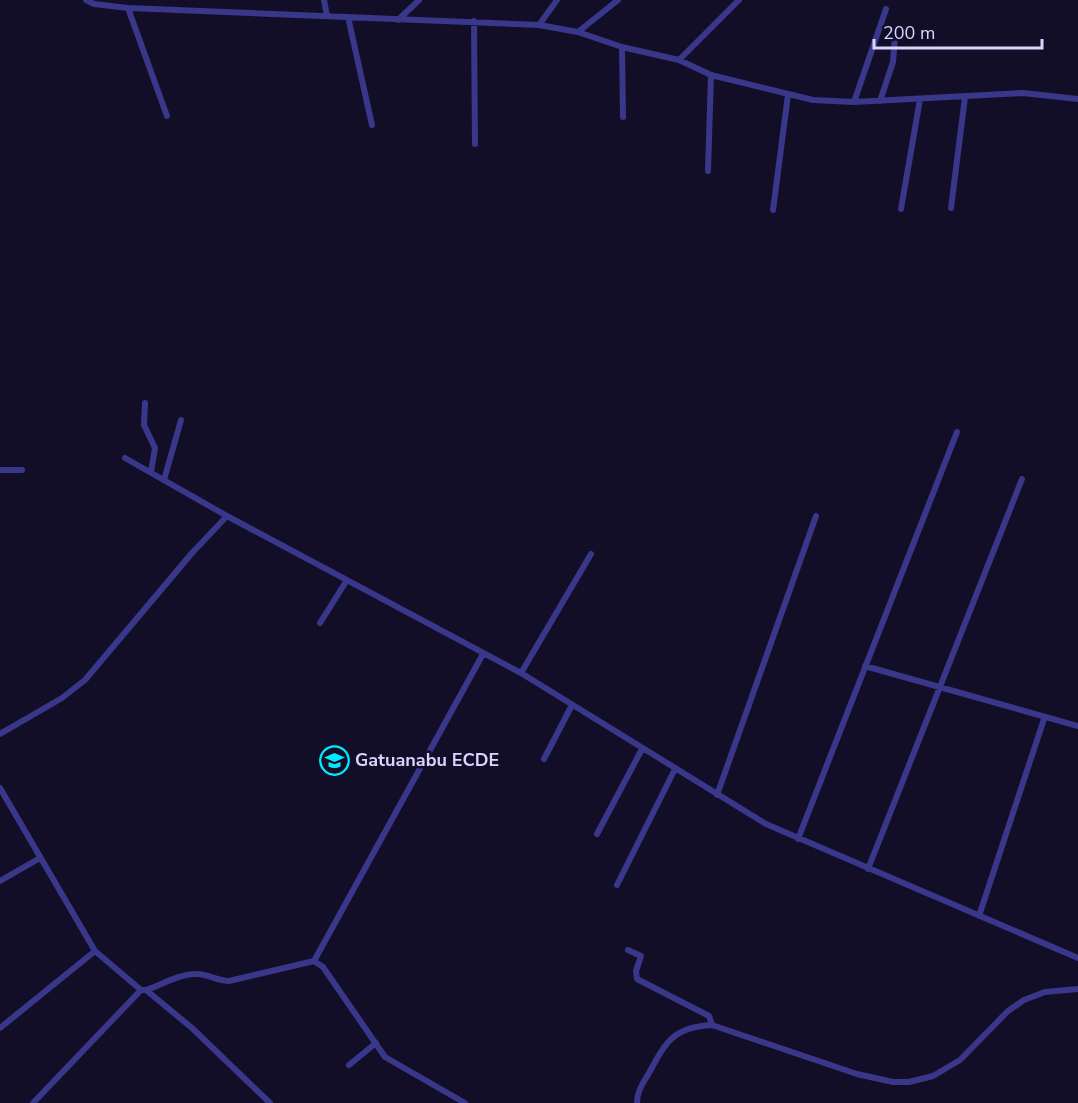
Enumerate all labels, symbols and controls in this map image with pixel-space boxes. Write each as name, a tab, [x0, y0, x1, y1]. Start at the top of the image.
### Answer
scale bar	[874, 12, 1042, 50]
text: 200 m	[883, 21, 935, 45]
school or university icon: Gatuanabu ECDE	[318, 744, 350, 776]
place label: Gatuanabu ECDE	[355, 748, 499, 772]

